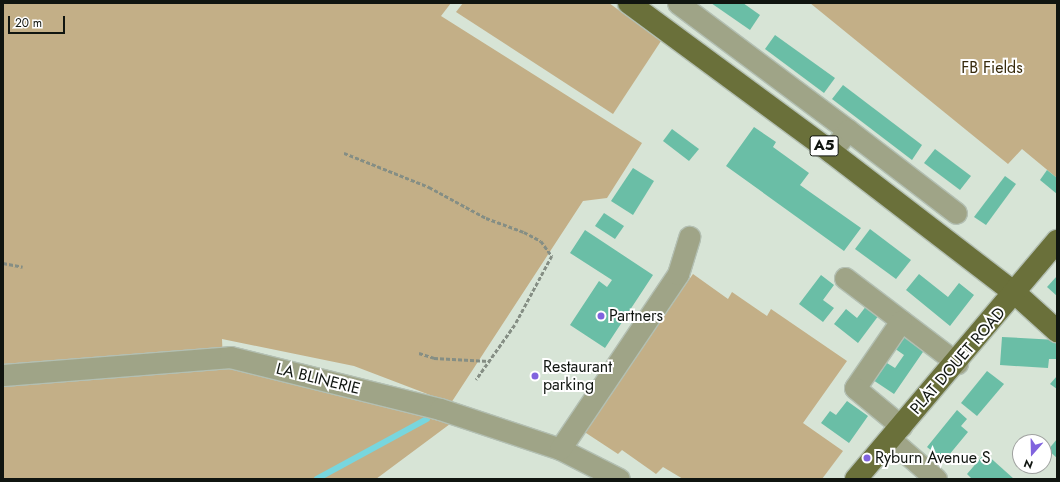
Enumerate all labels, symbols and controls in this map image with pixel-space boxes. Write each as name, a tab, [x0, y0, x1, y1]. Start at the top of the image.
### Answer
scale bar	[10, 8, 67, 34]
text: 20 m	[15, 14, 42, 32]
park label: FB Fields	[961, 58, 1023, 78]
road number: A5	[809, 133, 839, 159]
street label: PLAT DOUET ROAD	[906, 304, 1010, 418]
place label: Partners	[609, 306, 663, 326]
marker: Partners	[596, 311, 606, 321]
place label: Restaurant parking	[543, 357, 612, 395]
street label: LA BLINERIE	[274, 359, 362, 399]
marker: Restaurant parking	[530, 371, 540, 381]
north arrow	[1012, 434, 1052, 474]
place label: Ryburn Avenue S	[875, 448, 991, 468]
marker: Ryburn Avenue S	[862, 453, 872, 463]
text: N	[1021, 455, 1035, 473]

